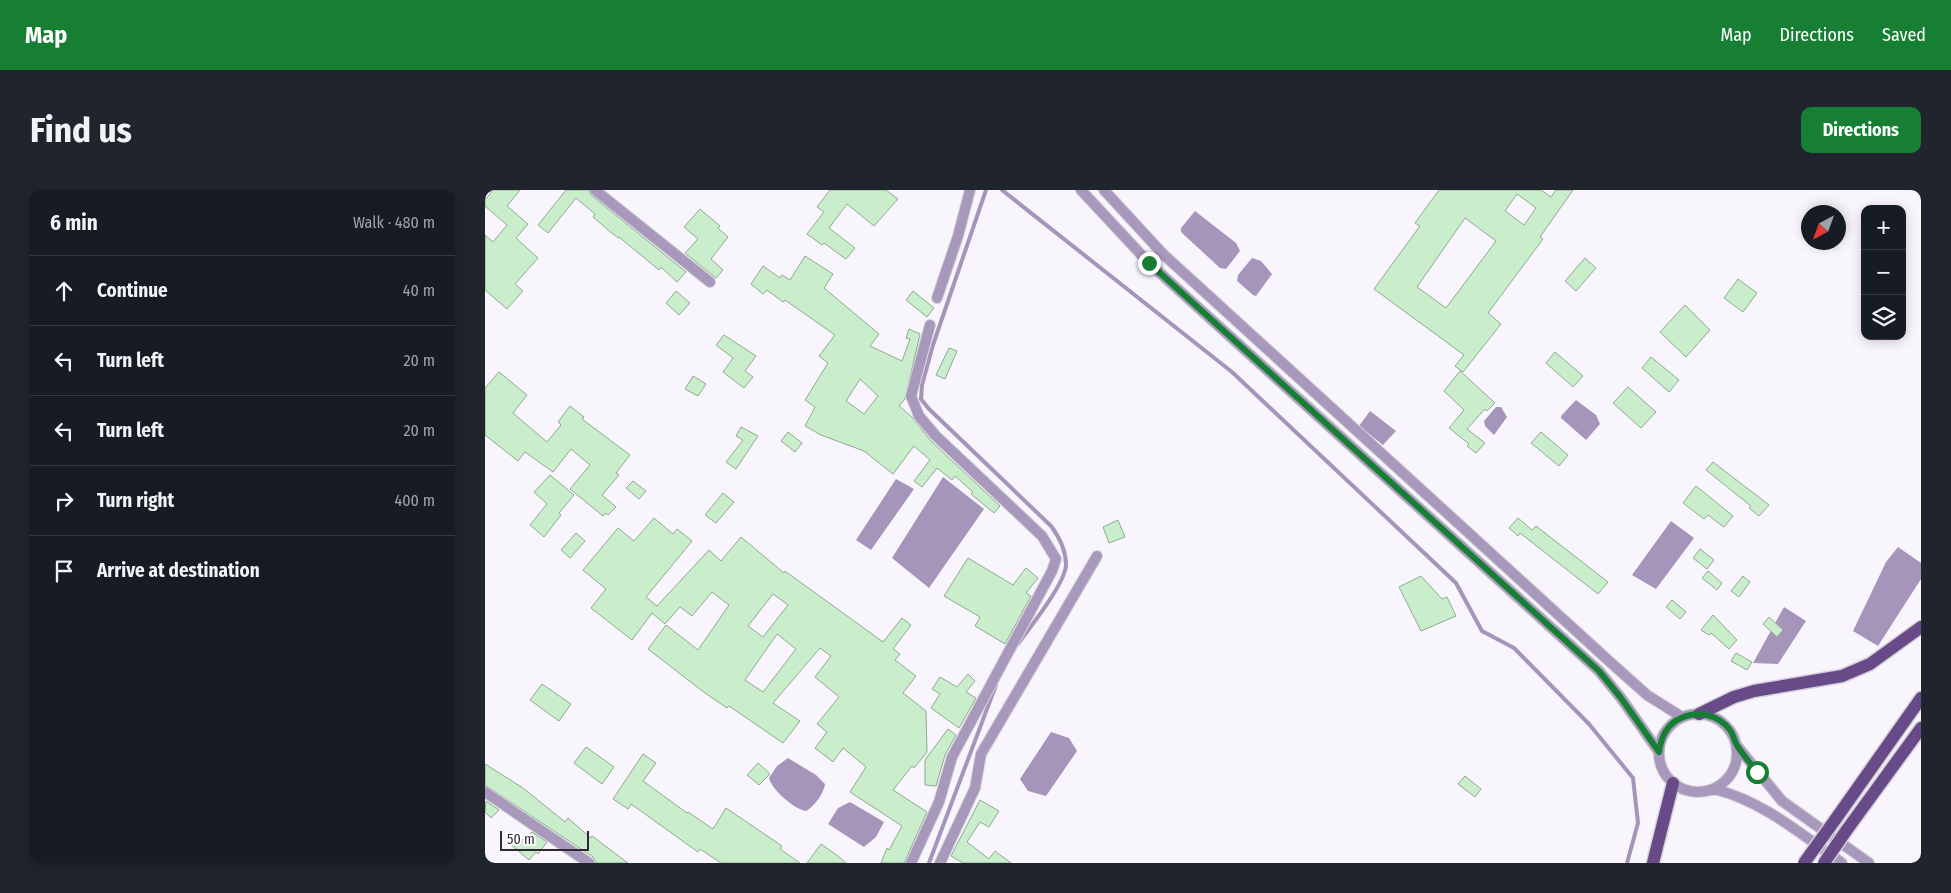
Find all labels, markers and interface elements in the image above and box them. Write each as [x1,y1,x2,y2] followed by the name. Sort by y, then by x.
[25,21,67,49] text: Map
[1720,24,1752,46] text: Map
[1780,24,1854,46] text: Directions
[1882,24,1926,46] text: Saved
[1801,107,1921,153] button: Directions
[30,109,132,151] text: Find us
[1801,205,1846,250] north arrow
[1861,205,1906,340] map controls
[1861,205,1906,250] button: +
[50,210,98,236] text: 6 min
[353,213,435,232] text: Walk · 480 m
[1861,250,1906,295] button: −
[1138,252,1161,275] route end
[50,277,78,305] icon: ahead
[97,279,168,302] text: Continue
[403,281,435,300] text: 40 m
[1861,295,1906,340] button: layers
[50,347,78,375] icon: left
[97,349,164,372] text: Turn left
[404,351,435,370] text: 20 m
[50,417,78,445] icon: left
[97,419,164,442] text: Turn left
[404,421,435,440] text: 20 m
[50,487,78,515] icon: right
[97,489,174,512] text: Turn right
[395,491,435,510] text: 400 m
[50,557,78,585] icon: arrive
[97,559,260,582] text: Arrive at destination
[1746,761,1769,784] route start
[500,828,589,851] scale bar
[507,831,535,848] text: 50 m

